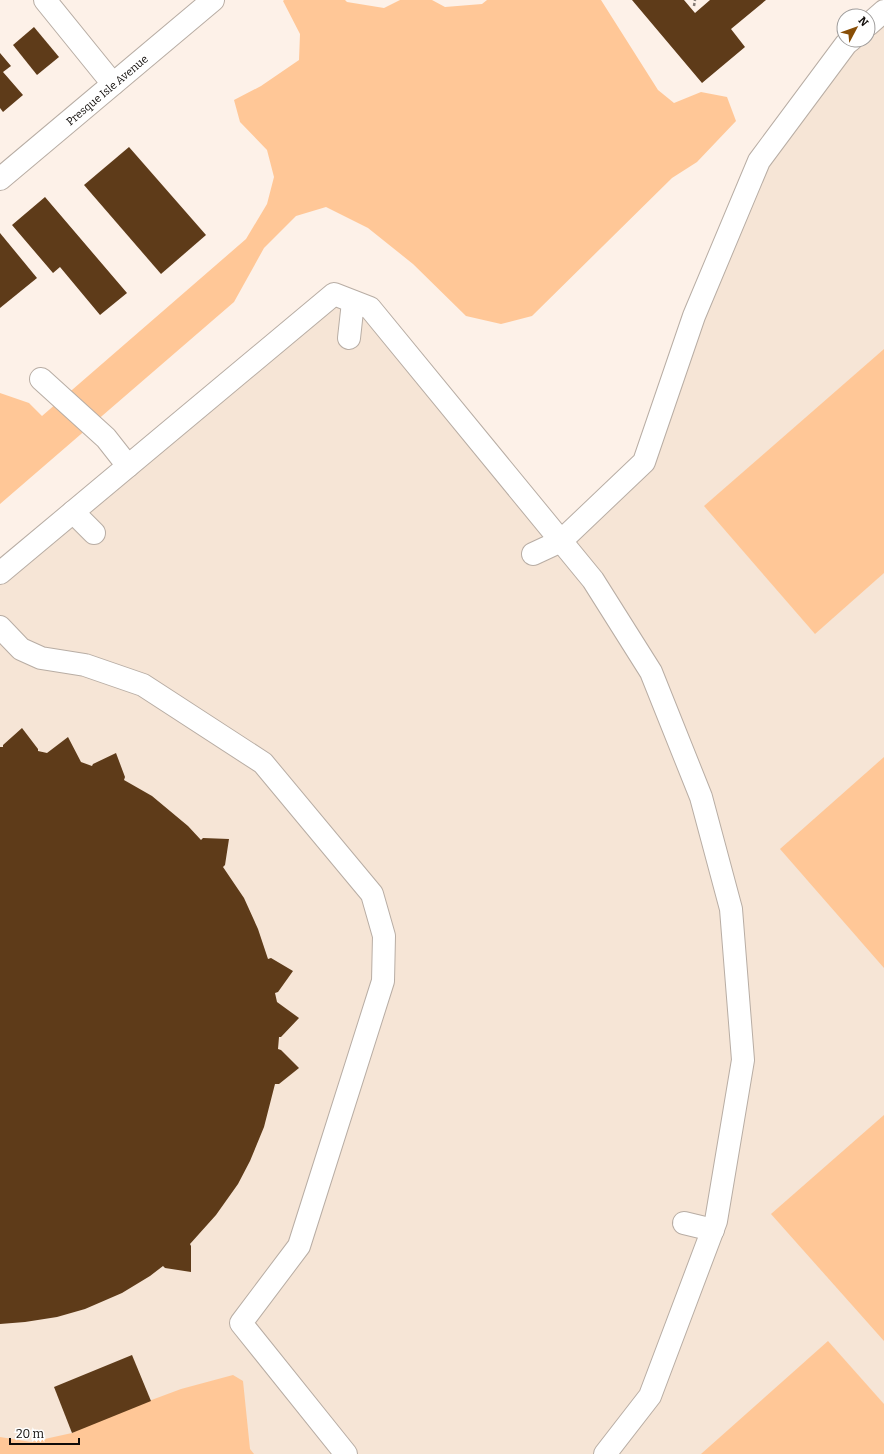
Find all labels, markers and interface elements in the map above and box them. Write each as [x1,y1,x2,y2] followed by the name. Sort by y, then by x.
[836,8,876,48] north arrow
[855,14,871,30] text: N
[64,52,151,128] street label: Presque Isle Avenue
[10,1420,79,1446] scale bar
[16,1427,45,1441] text: 20 m

